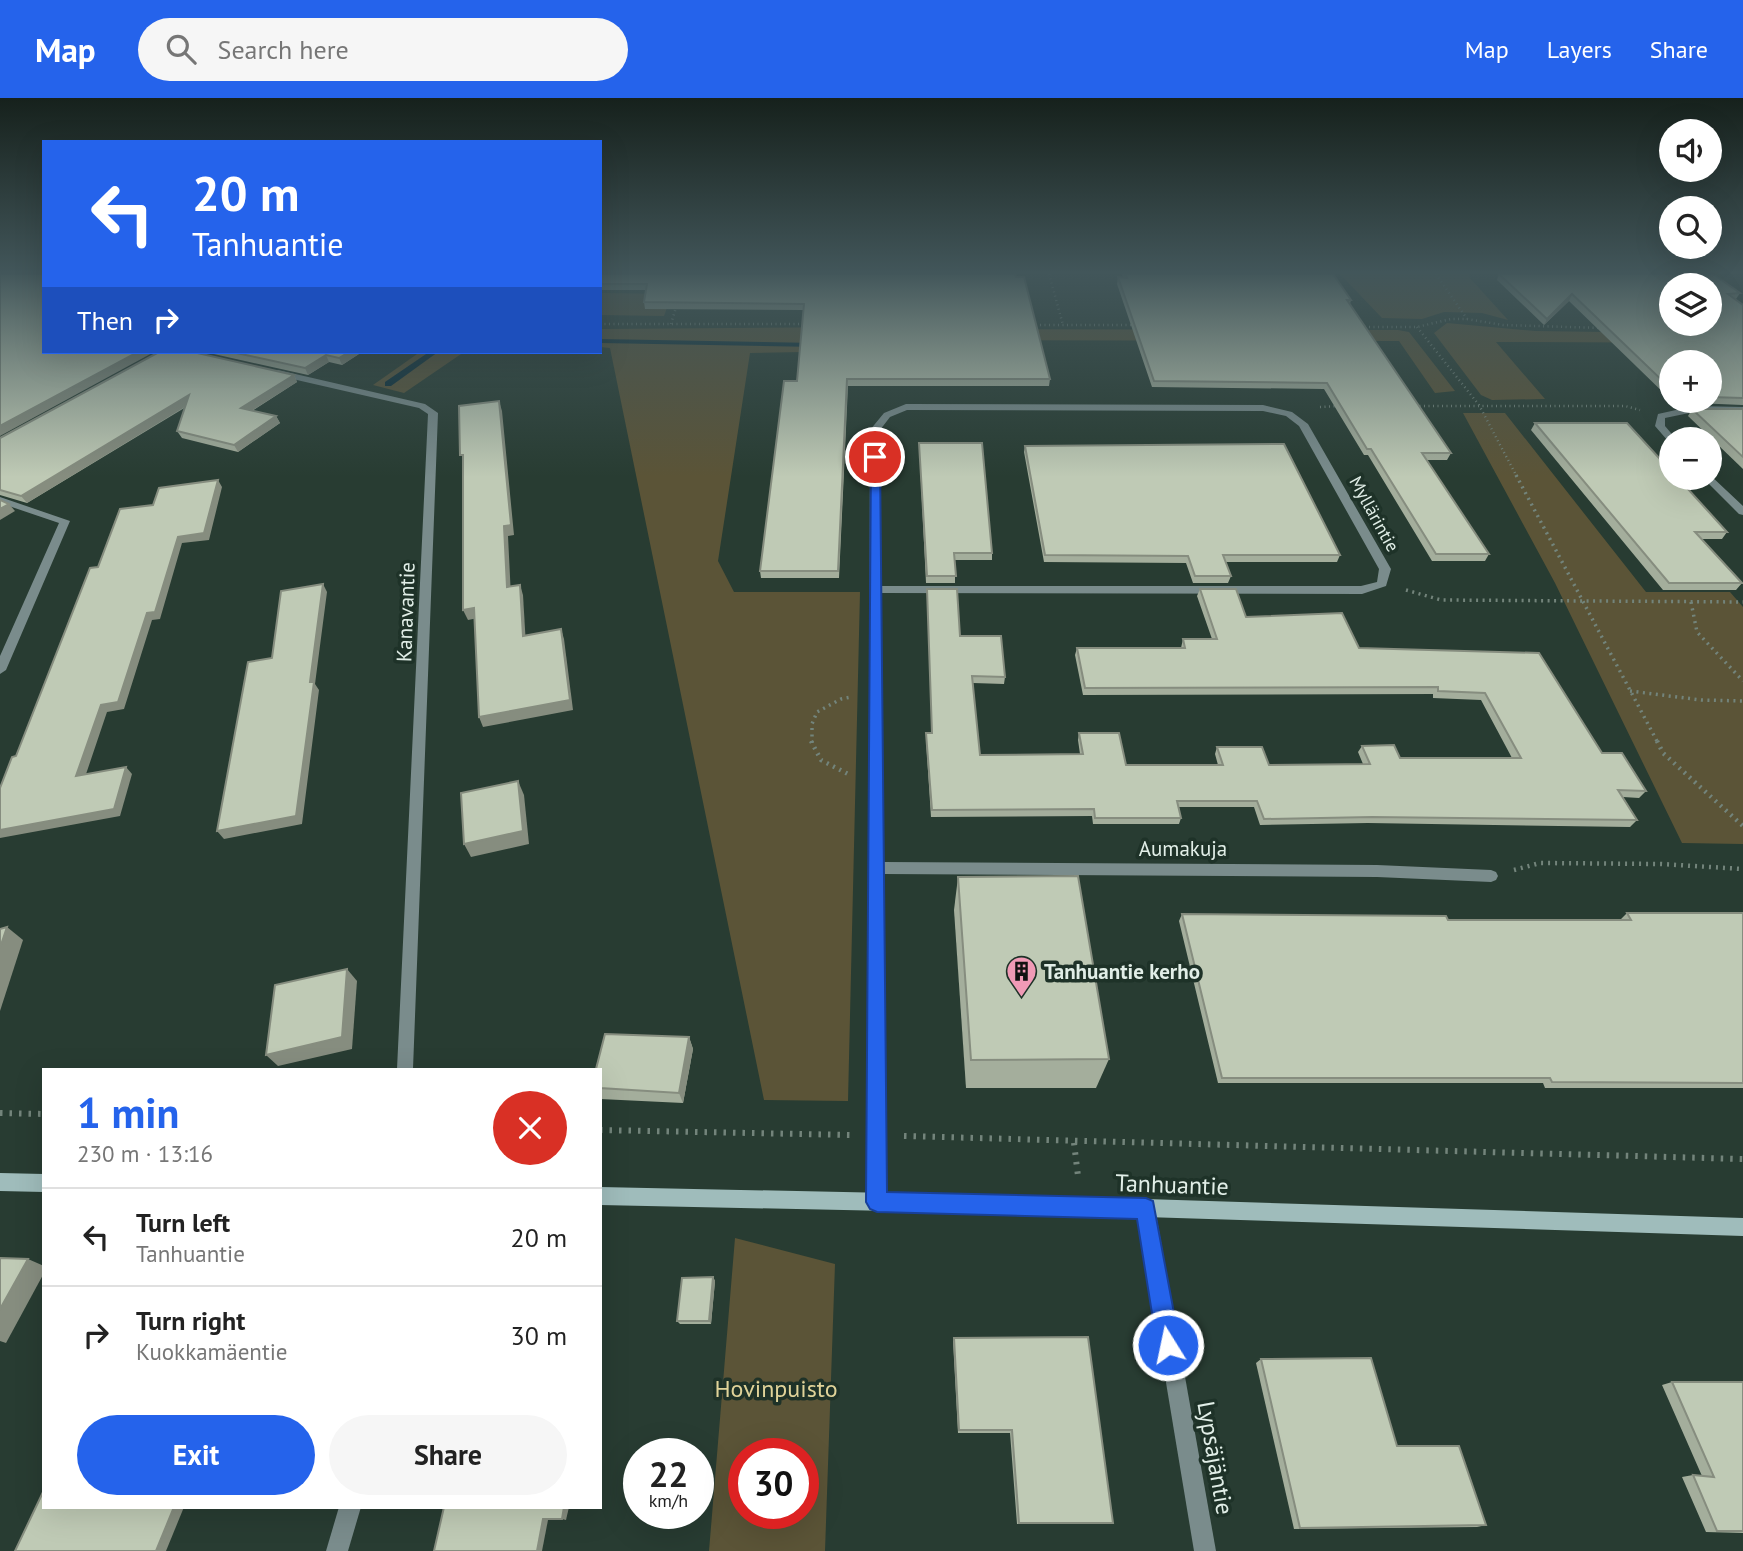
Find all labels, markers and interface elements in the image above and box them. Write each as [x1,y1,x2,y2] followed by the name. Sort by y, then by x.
[138,18,628,81] search box
[35,28,96,71] text: Map
[162,30,200,68] icon: search
[218,33,349,66] text: Search here
[1465,34,1509,65] text: Map
[1547,34,1612,65] text: Layers
[1650,34,1708,65] text: Share
[1659,119,1722,490] map controls
[1659,119,1722,182] button: sound
[192,161,299,225] text: 20 m
[77,168,168,259] icon: left
[1659,196,1722,259] button: search
[192,223,344,265] text: Tanhuantie
[1659,273,1722,336] button: layers
[147,301,185,339] icon: right
[77,304,133,337] text: Then
[1659,350,1722,413] button: +
[845,427,905,487] pin
[1659,427,1722,490] button: −
[856,438,894,476] icon: arrive
[1344,472,1405,556] street label: Myllärintie
[390,562,421,662] street label: Kanavantie
[1139,835,1227,862] street label: Aumakuja
[1004,955,1038,999] building icon: Tanhuantie kerho
[1044,958,1200,985] place label: Tanhuantie kerho
[77,1085,179,1140] text: 1 min
[493,1091,567,1165] button: close
[77,1139,213,1168] text: 230 m · 13:16
[1115,1167,1229,1202] street label: Tanhuantie
[136,1206,230,1239] text: Turn left
[77,1218,115,1256] icon: left
[511,1221,567,1254] text: 20 m
[136,1239,245,1268] text: Tanhuantie
[136,1304,245,1337] text: Turn right
[1131,1308,1205,1382] position arrow
[77,1316,115,1354] icon: right
[511,1319,567,1352] text: 30 m
[136,1337,288,1366] text: Kuokkamäentie
[714,1373,838,1404] park label: Hovinpuisto
[1190,1399,1241,1517] street label: Lypsäjäntie
[77,1415,315,1495] button: Exit
[329,1415,567,1495] button: Share
[728,1438,819,1529] speed limit sign: 30
[649,1451,688,1497] text: 22
[649,1489,688,1512] text: km/h

